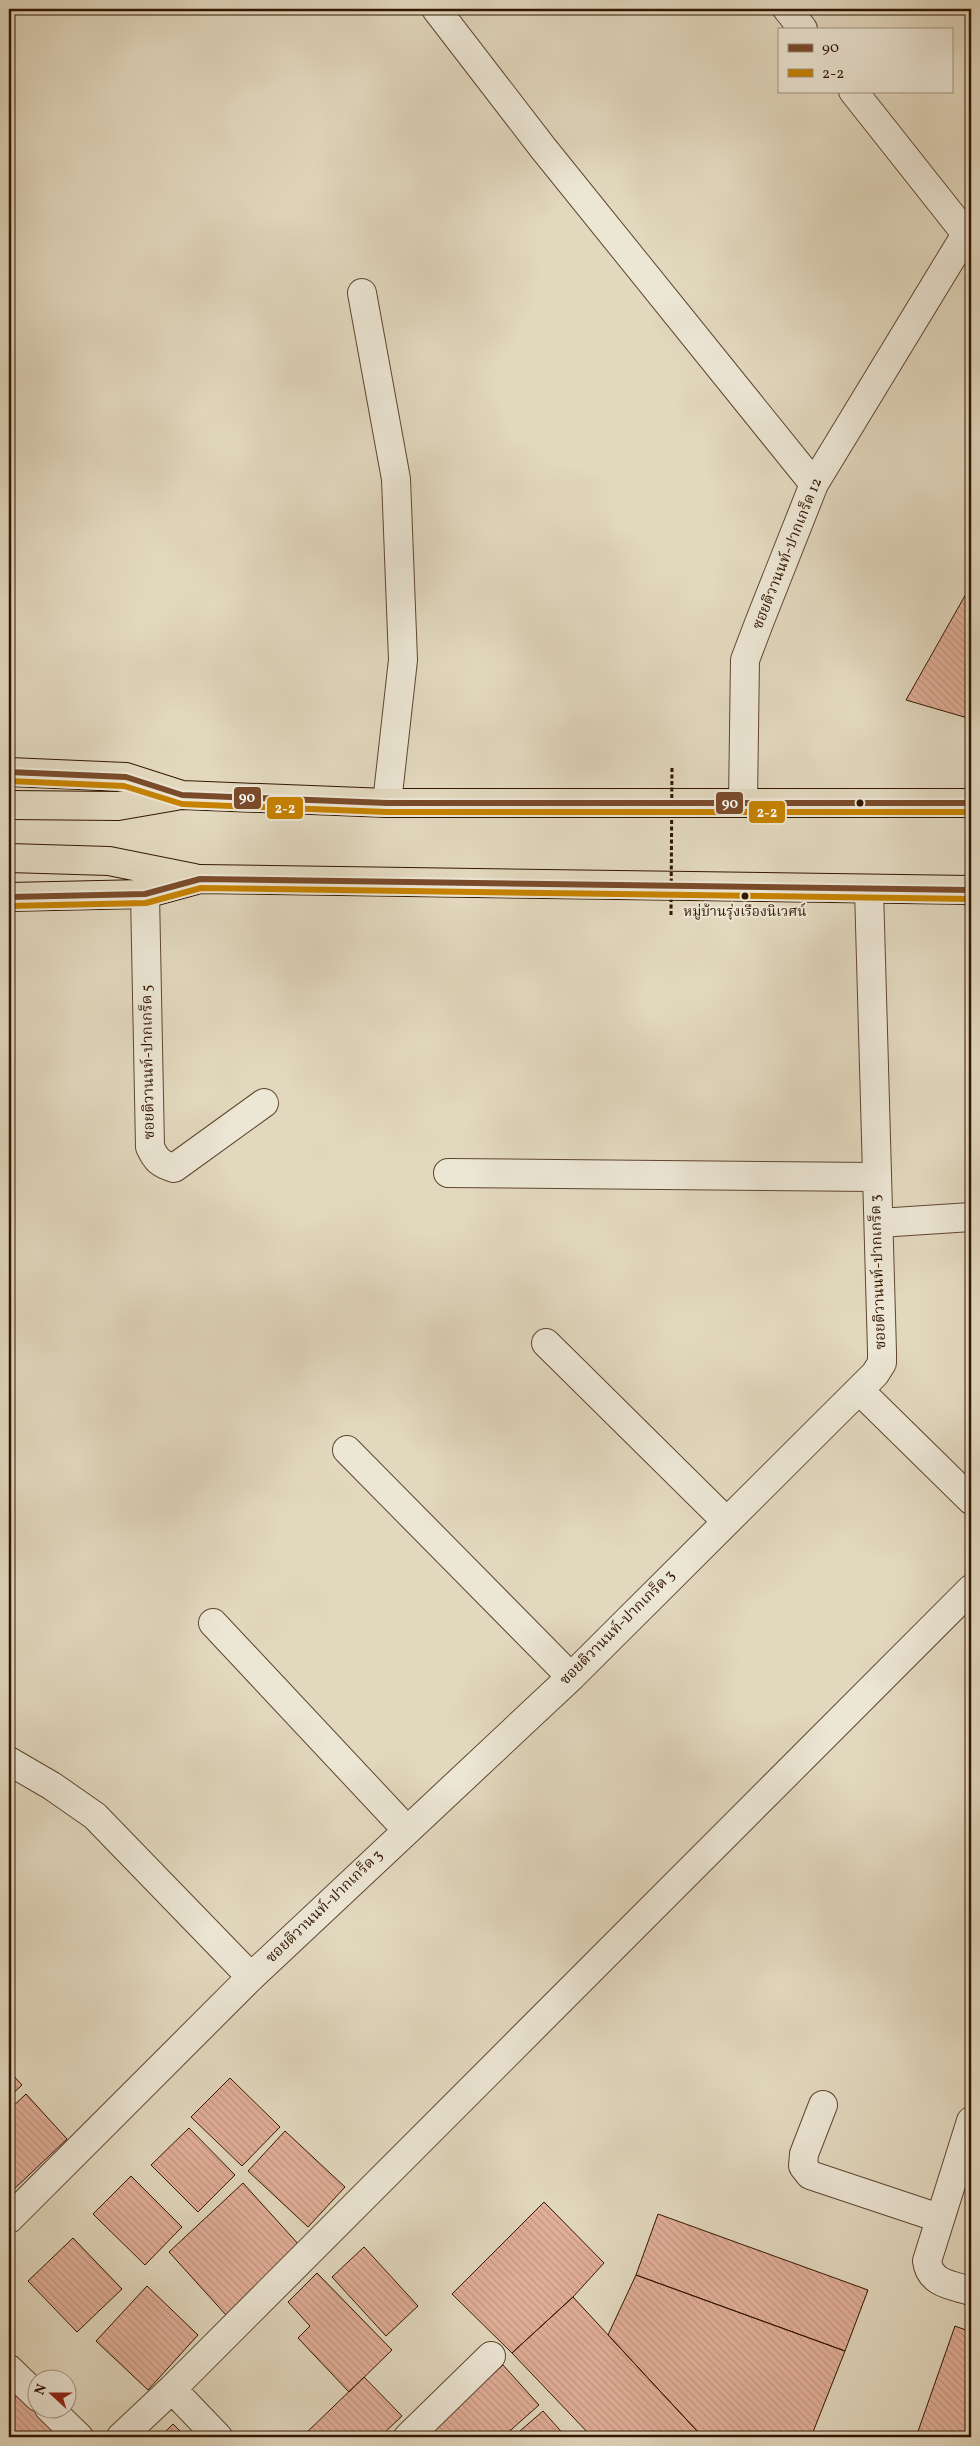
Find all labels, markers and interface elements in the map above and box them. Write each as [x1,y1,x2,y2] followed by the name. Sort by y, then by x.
[778,28,952,92] legend
[822,38,839,59] text: 90
[822,64,844,85] text: 2-2
[747,475,828,633] street label: ซฮยติวานนท์-ปากเกร็ด 12
[233,786,262,810] line badge: 90
[239,789,256,808] text: 90
[715,791,744,815] line badge: 90
[722,795,739,814] text: 90
[266,796,304,820] line badge: 2-2
[855,798,865,808] unlabelled marker
[275,800,295,819] text: 2-2
[748,800,786,824] line badge: 2-2
[757,804,777,823] text: 2-2
[740,891,750,901] marker: หมู่บ้านรุ่งเรืองนิเวศน์
[683,902,807,922] place label: หมู่บ้านรุ่งเรืองนิเวศน์
[136,984,161,1140] street label: ซอยติวานนท์-ปากเกร็ด 5
[865,1194,892,1350] street label: ซอยติวานนท์-ปากเกร็ด 3
[555,1565,680,1690] street label: ซอยติวานนท์-ปากเกร็ด 3
[261,1845,388,1969] street label: ซอยติวานนท์-ปากเกร็ด 3
[28,2368,78,2418] north arrow
[31,2382,52,2398] text: N

